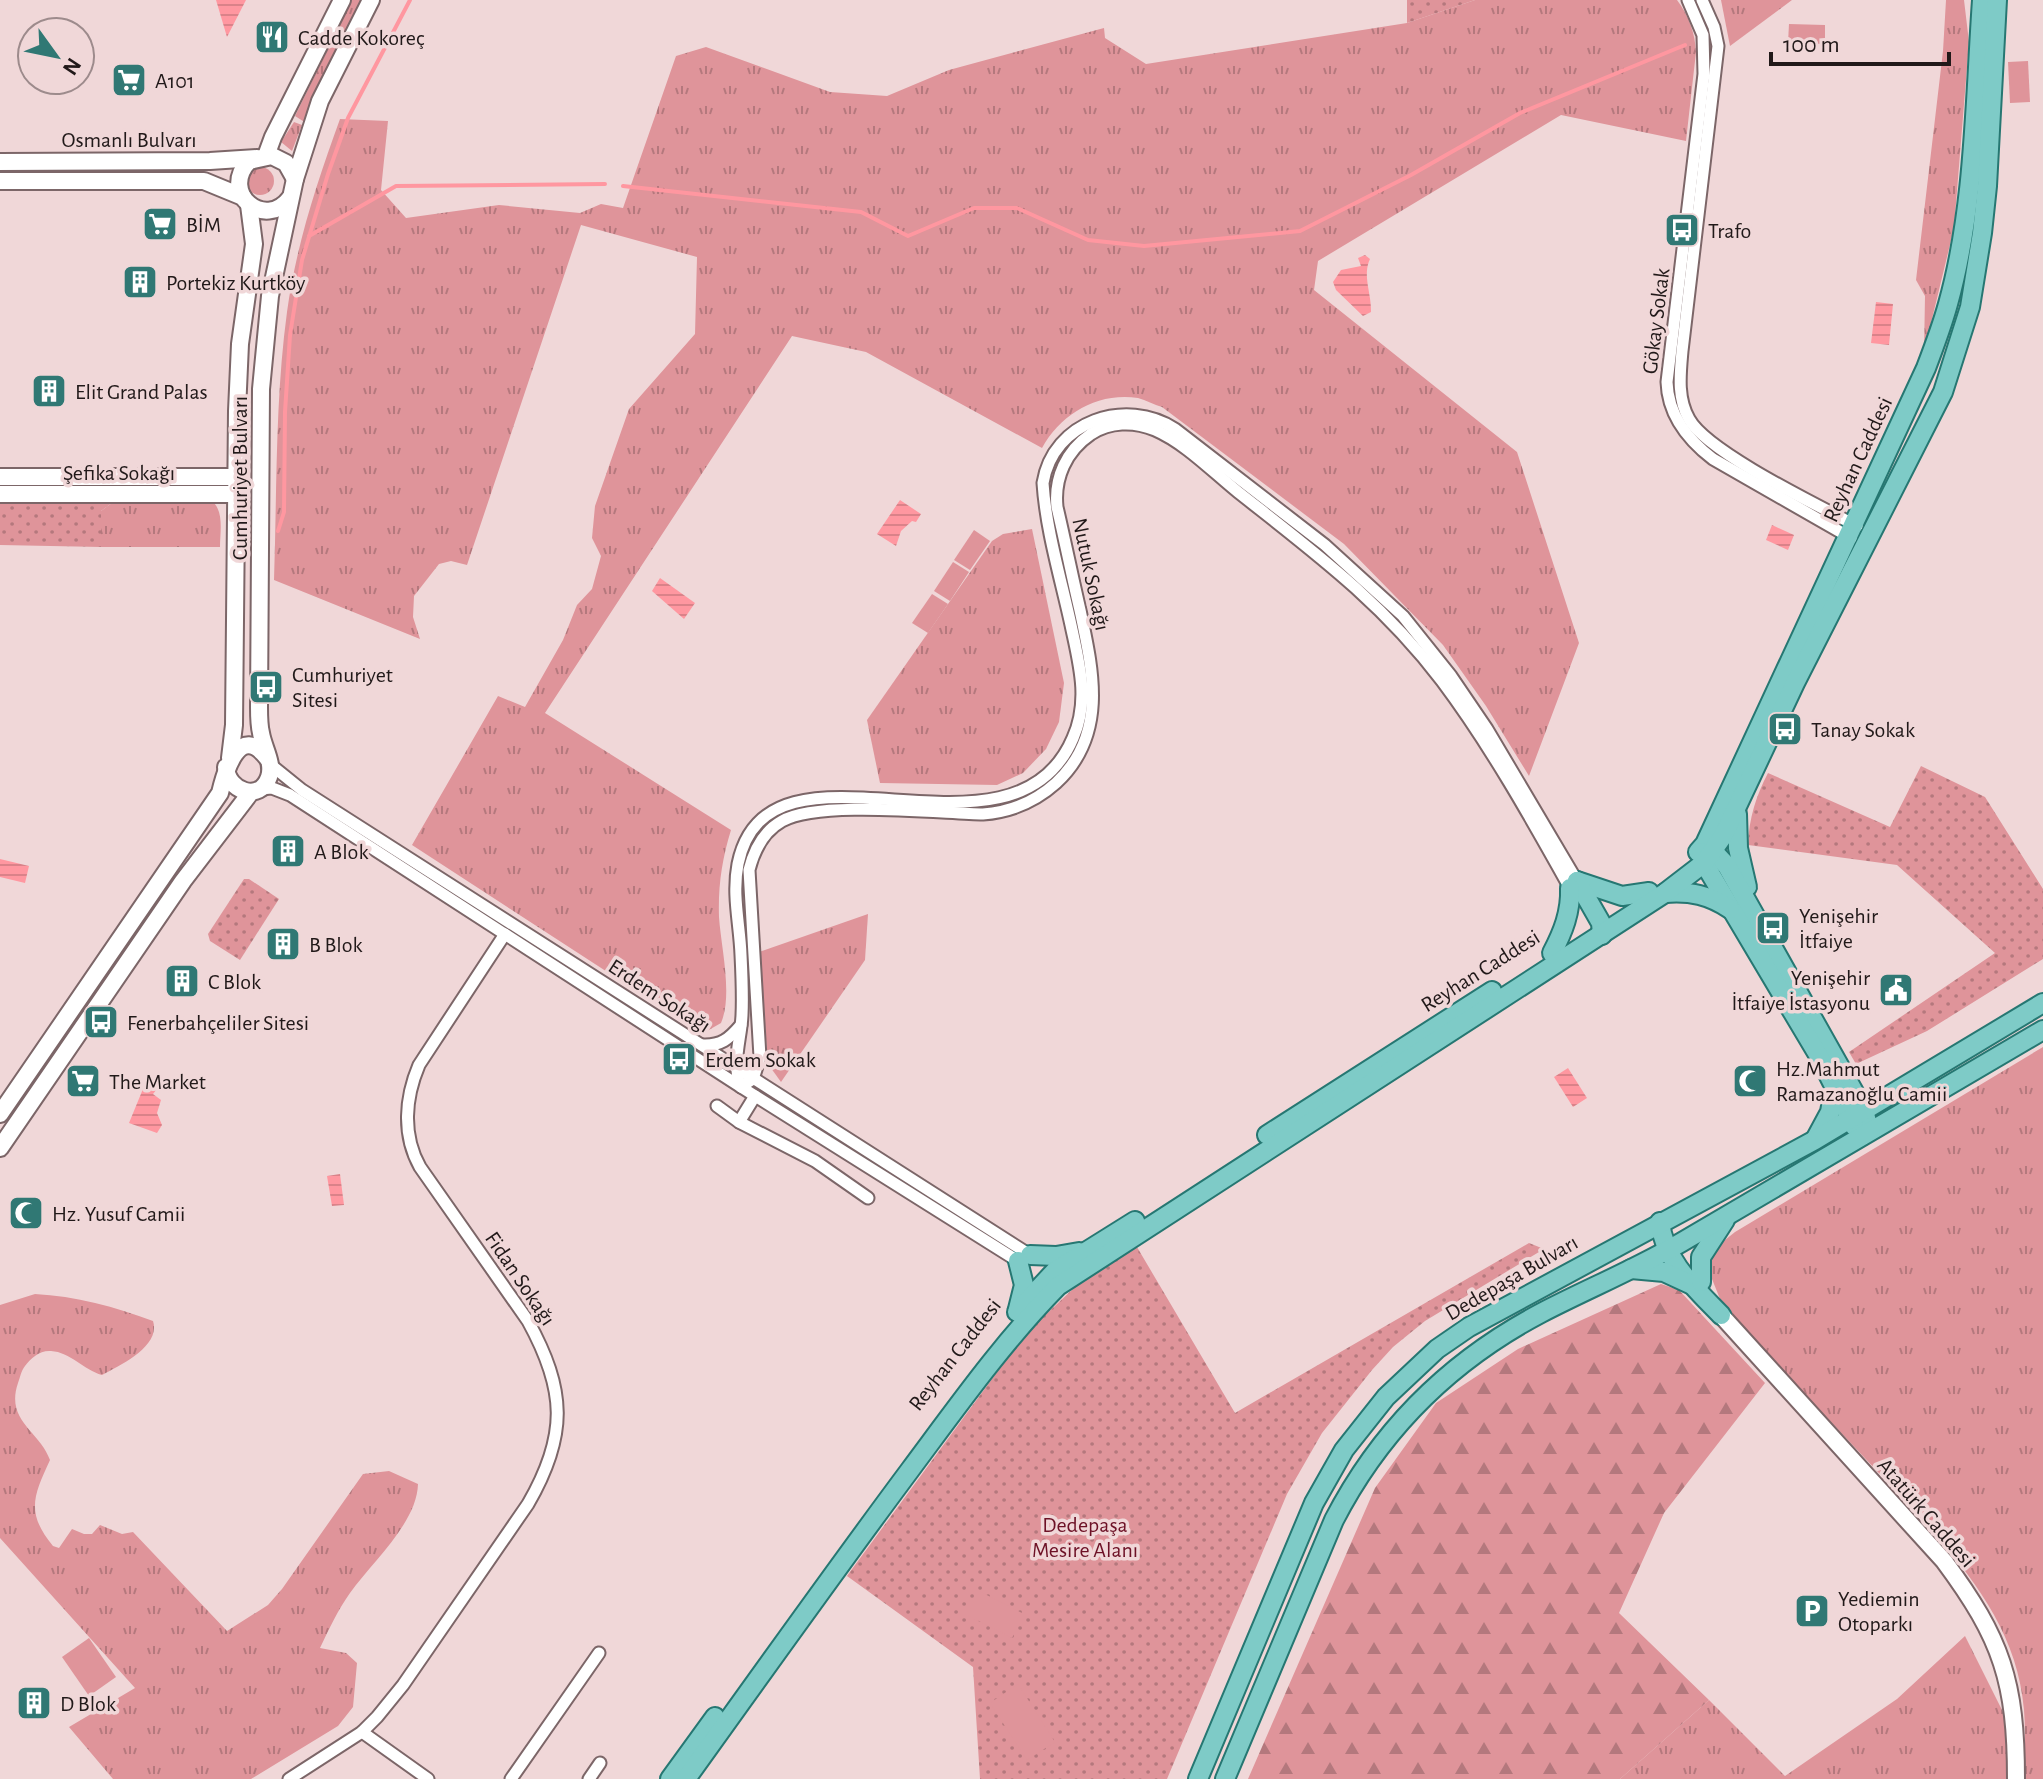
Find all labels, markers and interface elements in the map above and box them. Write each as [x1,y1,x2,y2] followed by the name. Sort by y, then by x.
[16,16,96,96] north arrow
[1771,16,1949,66] scale bar
[253,18,291,56] restaurant icon: Cadde Kokoreç
[298,27,425,49] place label: Cadde Kokoreç
[1783,33,1840,57] text: 100 m
[59,54,85,79] text: N
[110,61,148,99] supermarket icon: A101
[155,70,194,92] place label: A101
[61,129,197,151] street label: Osmanlı Bulvarı
[141,205,179,243] supermarket icon: BİM
[1663,211,1701,249] bus stop icon: Trafo
[186,214,221,236] place label: BİM
[1708,220,1751,242] place label: Trafo
[121,263,159,301] building icon: Portekiz Kurtköy
[1639,267,1673,375] street label: Gökay Sokak
[166,272,306,294] place label: Portekiz Kurtköy
[30,372,68,410] building icon: Elit Grand Palas
[75,381,208,403] place label: Elit Grand Palas
[1819,393,1896,525] street label: Reyhan Caddesi
[229,396,251,560] street label: Cumhuriyet Bulvarı
[63,462,175,484] street label: Şefika Sokağı
[1068,516,1114,632] street label: Nutuk Sokağı
[292,664,393,711] place label: Cumhuriyet Sitesi
[247,668,285,706] bus stop icon: Cumhuriyet Sitesi
[1766,710,1804,748] bus stop icon: Tanay Sokak
[1811,719,1915,741] place label: Tanay Sokak
[269,832,307,870] building icon: A Blok
[314,841,368,863] place label: A Blok
[1799,905,1878,952] place label: Yenişehir İtfaiye
[1754,909,1792,947] bus stop icon: Yenişehir İtfaiye
[264,925,302,963] building icon: B Blok
[1417,926,1544,1016] street label: Reyhan Caddesi
[309,934,363,956] place label: B Blok
[604,955,714,1037] street label: Erdem Sokağı
[163,962,201,1000] building icon: C Blok
[1731,967,1870,1014] place label: Yenişehir İtfaiye İstasyonu
[208,971,261,993] place label: C Blok
[1877,971,1915,1009] public building icon: Yenişehir İtfaiye İstasyonu
[82,1003,120,1041] bus stop icon: Fenerbahçeliler Sitesi
[127,1012,309,1034] place label: Fenerbahçeliler Sitesi
[660,1040,698,1078] bus stop icon: Erdem Sokak
[705,1049,816,1071] place label: Erdem Sokak
[1776,1058,1947,1105] place label: Hz.Mahmut Ramazanoğlu Camii
[64,1062,102,1100] supermarket icon: The Market
[1731,1062,1769,1100] mosque icon: Hz.Mahmut Ramazanoğlu Camii
[109,1071,206,1093] place label: The Market
[7,1194,45,1232] mosque icon: Hz. Yusuf Camii
[52,1203,185,1225] place label: Hz. Yusuf Camii
[481,1228,559,1329] street label: Fidan Sokağı
[1441,1231,1582,1325] street label: Dedepaşa Bulvarı
[904,1295,1005,1415] street label: Reyhan Caddesi
[1873,1454,1979,1571] street label: Atatürk Caddesi
[1032,1514,1138,1561] park label: Dedepaşa Mesire Alanı
[1838,1588,1920,1635] place label: Yediemin Otoparkı
[1793,1592,1831,1630] parking icon: Yediemin Otoparkı
[15,1684,53,1722] building icon: D Blok
[60,1693,116,1715] place label: D Blok

